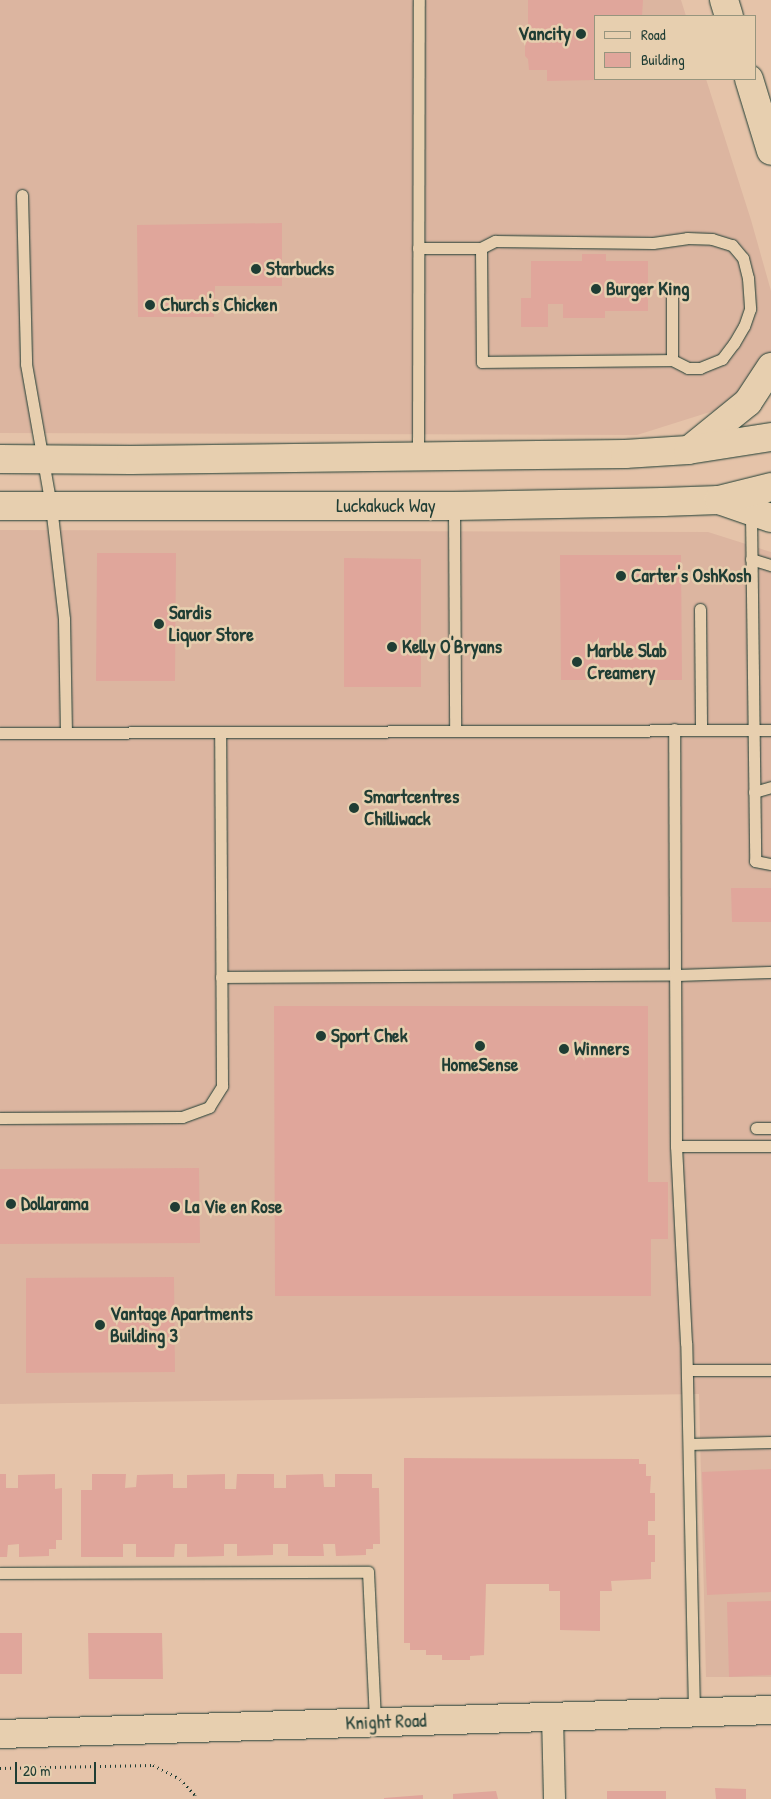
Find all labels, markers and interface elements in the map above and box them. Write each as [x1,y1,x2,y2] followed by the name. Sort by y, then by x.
[594,15,756,80] legend
[518,23,571,45] place label: Vancity
[641,24,666,45] text: Road
[575,28,587,40] marker: Vancity
[641,49,685,70] text: Building
[266,258,334,280] place label: Starbucks
[250,263,262,275] marker: Starbucks
[606,278,689,300] place label: Burger King
[590,283,602,295] marker: Burger King
[160,294,278,316] place label: Church's Chicken
[144,299,156,311] marker: Church's Chicken
[336,495,436,517] street label: Luckakuck Way
[631,565,751,587] place label: Carter's OshKosh
[615,570,627,582] marker: Carter's OshKosh
[169,602,254,646] place label: Sardis Liquor Store
[153,618,165,630] marker: Sardis Liquor Store
[402,636,502,658] place label: Kelly O'Bryans
[587,640,667,684] place label: Marble Slab Creamery
[386,641,398,653] marker: Kelly O'Bryans
[571,656,583,668] marker: Marble Slab Creamery
[364,786,459,830] place label: Smartcentres Chilliwack
[348,802,360,814] marker: Smartcentres Chilliwack
[331,1025,408,1047] place label: Sport Chek
[315,1030,327,1042] marker: Sport Chek
[574,1038,629,1060] place label: Winners
[474,1040,486,1052] marker: HomeSense
[558,1043,570,1055] marker: Winners
[442,1054,518,1076] place label: HomeSense
[21,1193,88,1215] place label: Dollarama
[185,1196,282,1218] place label: La Vie en Rose
[5,1198,17,1210] marker: Dollarama
[169,1201,181,1213] marker: La Vie en Rose
[110,1303,253,1347] place label: Vantage Apartments Building 3
[94,1319,106,1331] marker: Vantage Apartments Building 3
[345,1709,427,1735] street label: Knight Road
[18,1752,99,1784] scale bar
[23,1760,50,1781] text: 20 m

